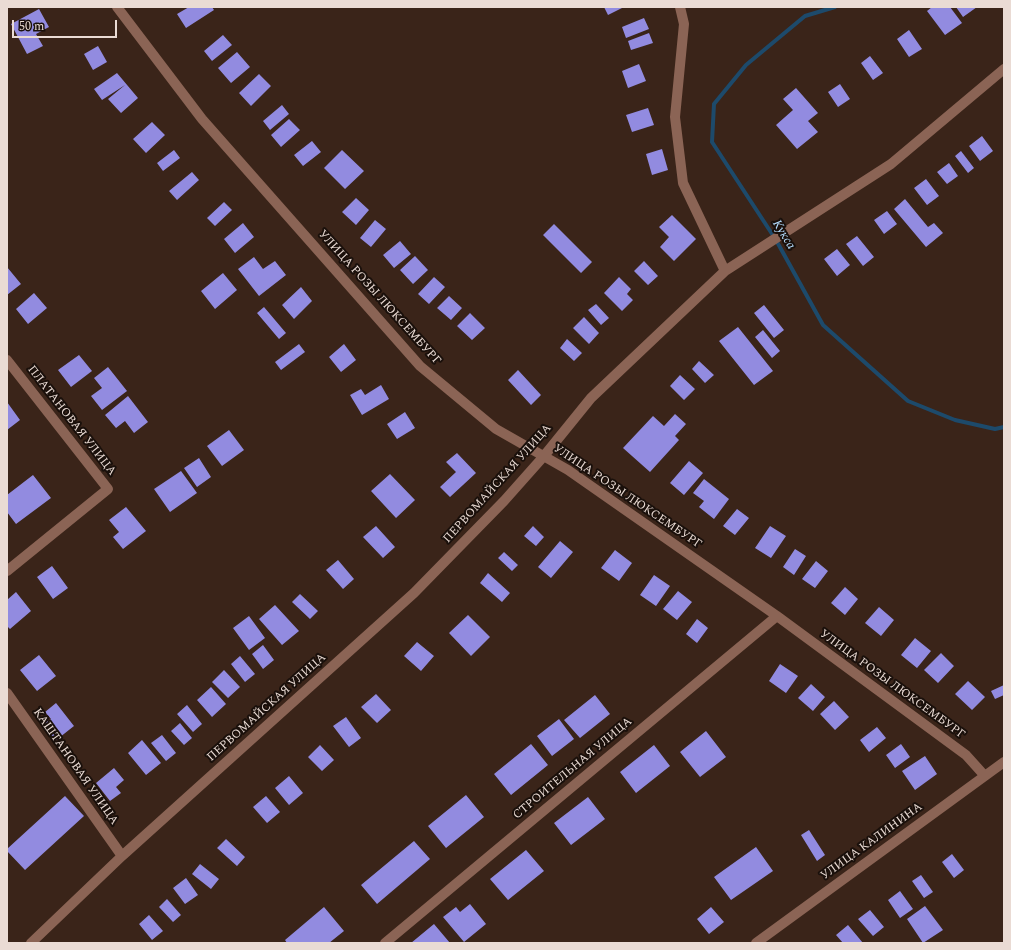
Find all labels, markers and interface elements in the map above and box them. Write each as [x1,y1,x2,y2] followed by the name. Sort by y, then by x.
[14,12,119,38] scale bar
[19,17,44,36] text: 50 m
[768,217,798,253] water label: Кукса
[315,228,443,368] street label: УЛИЦА РОЗЫ ЛЮКСЕМБУРГ
[24,363,118,479] street label: ПЛАТАНОВАЯ УЛИЦА
[441,422,555,546] street label: ПЕРВОМАЙСКАЯ УЛИЦА
[550,442,704,552] street label: УЛИЦА РОЗЫ ЛЮКСЕМБУРГ
[817,627,967,743] street label: УЛИЦА РОЗЫ ЛЮКСЕМБУРГ
[205,651,329,765] street label: ПЕРВОМАЙСКАЯ УЛИЦА
[29,706,121,828] street label: КАШТАНОВАЯ УЛИЦА
[511,715,635,823] street label: СТРОИТЕЛЬНАЯ УЛИЦА
[818,800,926,884] street label: УЛИЦА КАЛИНИНА

